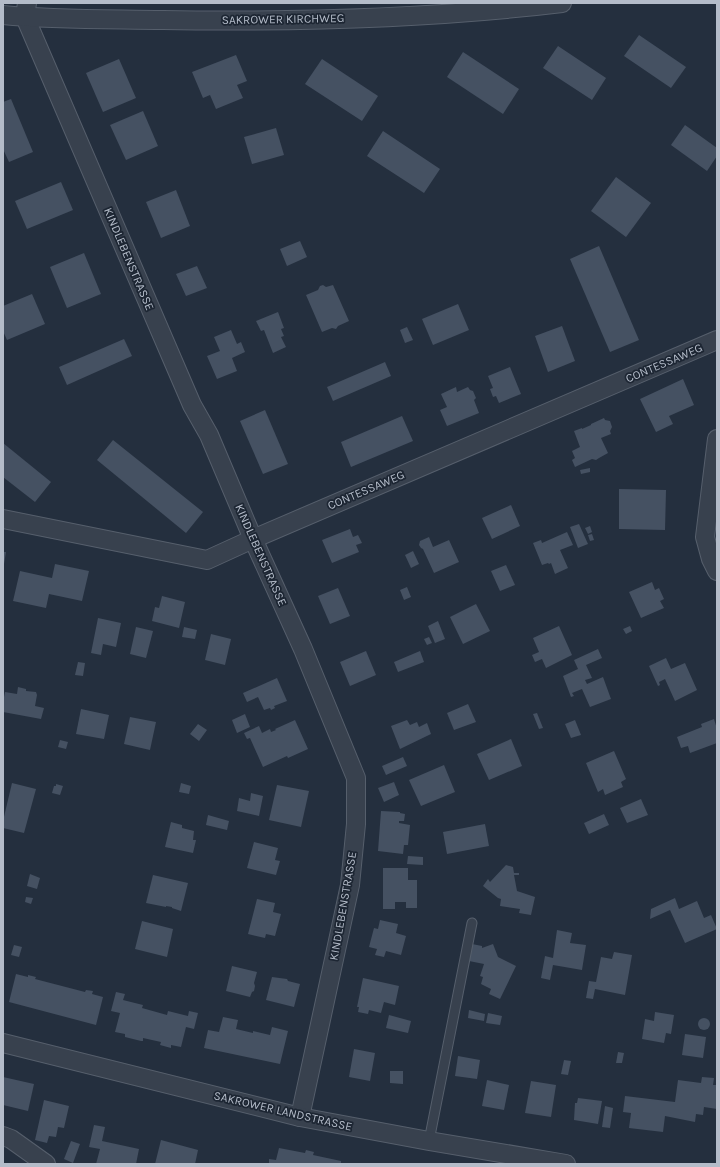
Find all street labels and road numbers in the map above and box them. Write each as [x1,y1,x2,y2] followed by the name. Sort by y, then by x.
[221,11,345,27] street label: SAKROWER KIRCHWEG
[101,205,157,313] street label: KINDLEBENSTRASSE
[623,340,705,386] street label: CONTESSAWEG
[325,467,407,513] street label: CONTESSAWEG
[232,502,290,608] street label: KINDLEBENSTRASSE
[327,850,359,962] street label: KINDLEBENSTRASSE
[212,1088,354,1134] street label: SAKROWER LANDSTRASSE

